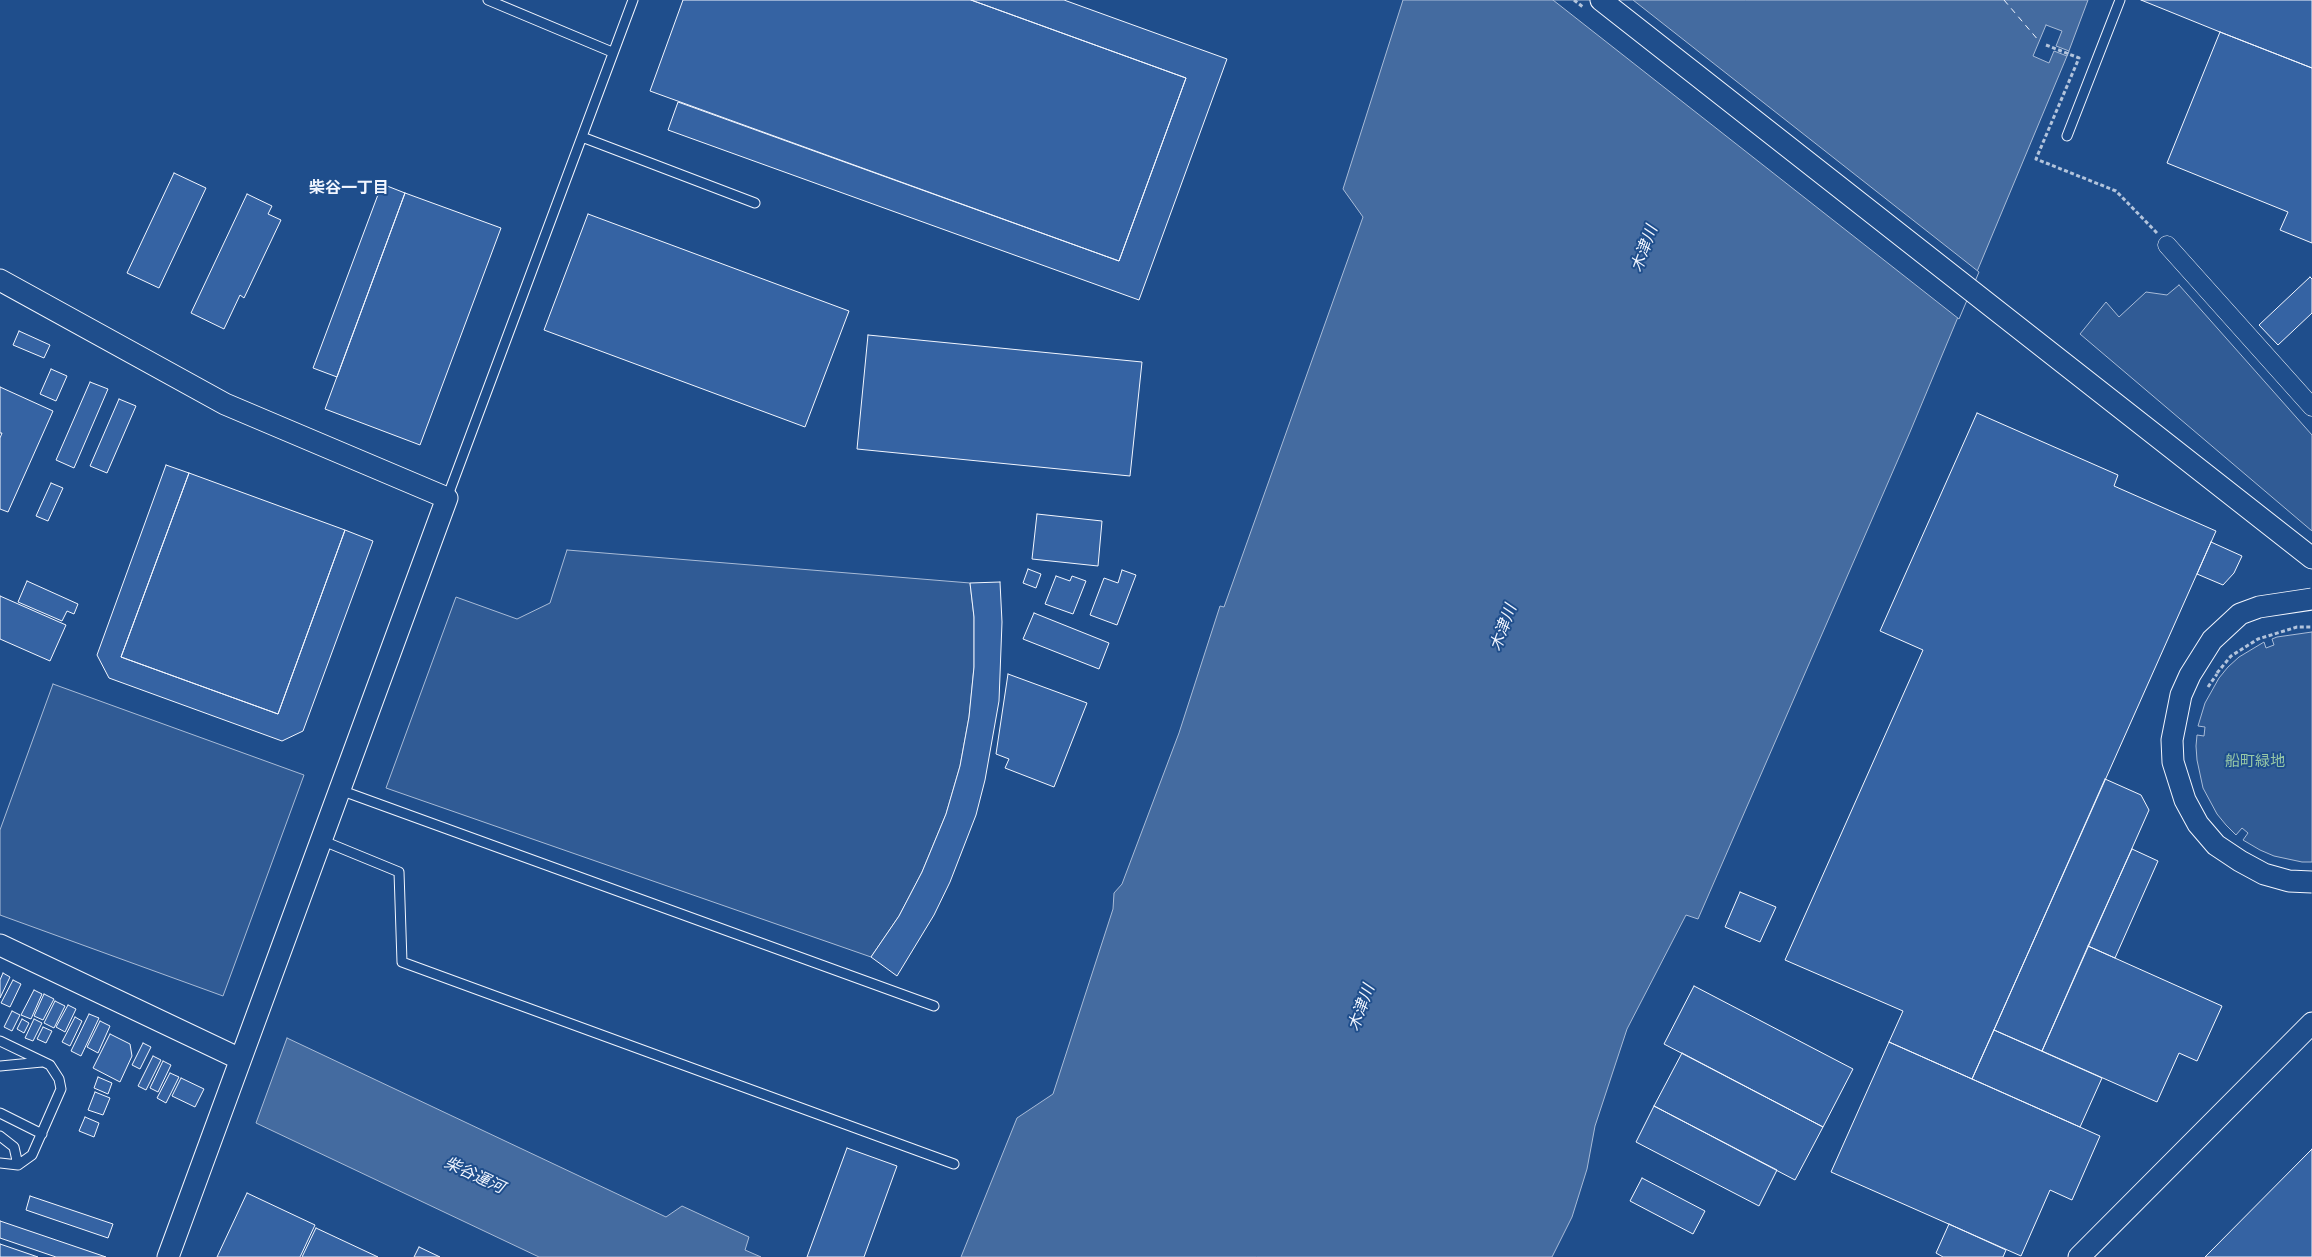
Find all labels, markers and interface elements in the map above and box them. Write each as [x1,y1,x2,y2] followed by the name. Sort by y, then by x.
[309,179,389,199] district label: 柴谷一丁目
[1628,223,1662,275] water label: 木津川
[1487,602,1521,654] water label: 木津川
[2225,753,2285,771] park label: 船町緑地
[1345,982,1379,1034] water label: 木津川
[441,1154,507,1198] water label: 柴谷運河

